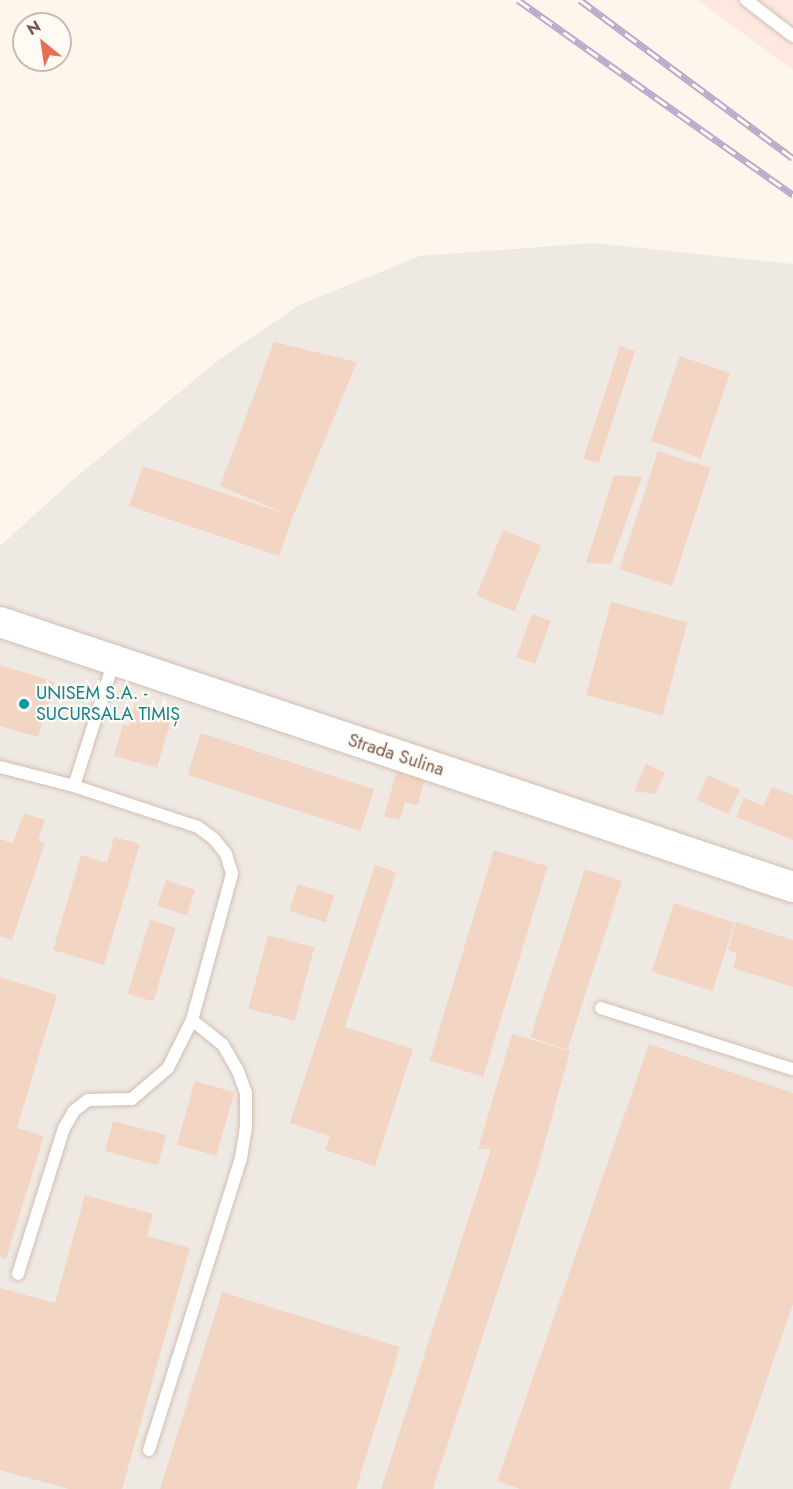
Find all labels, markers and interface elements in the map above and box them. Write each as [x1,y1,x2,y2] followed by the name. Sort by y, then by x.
[12,12,72,72] north arrow
[22,15,45,41] text: N
[36,683,180,726] place label: UNISEM S.A. - SUCURSALA TIMIȘ
[17,697,31,711] marker: UNISEM S.A. - SUCURSALA TIMIȘ
[345,729,447,781] street label: Strada Sulina

